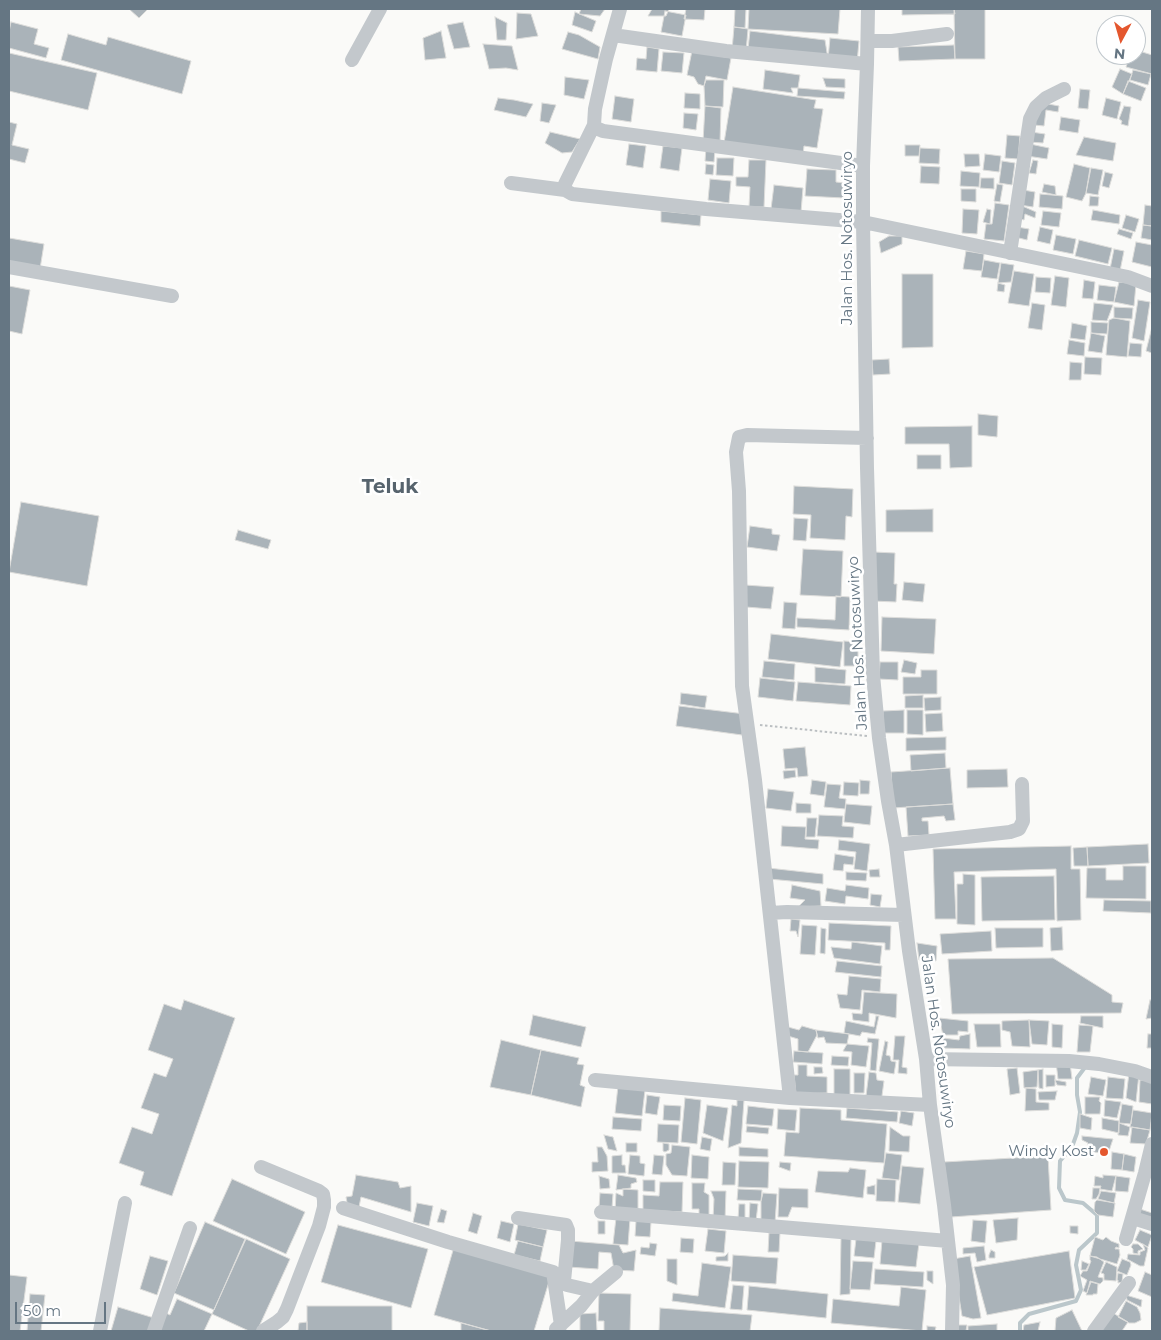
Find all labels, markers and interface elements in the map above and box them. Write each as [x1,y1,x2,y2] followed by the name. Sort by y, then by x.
[1096,15,1146,65] north arrow
[1113,44,1126,63] text: N
[839,151,857,325] street label: Jalan Hos. Notosuwiryo
[362,475,418,499] district label: Teluk
[844,556,872,730] street label: Jalan Hos. Notosuwiryo
[917,955,959,1129] street label: Jalan Hos. Notosuwiryo
[1008,1143,1094,1161] place label: Windy Kost
[1098,1146,1110,1158] marker: Windy Kost
[18,1292,109,1324] scale bar
[23,1301,61,1320] text: 50 m

